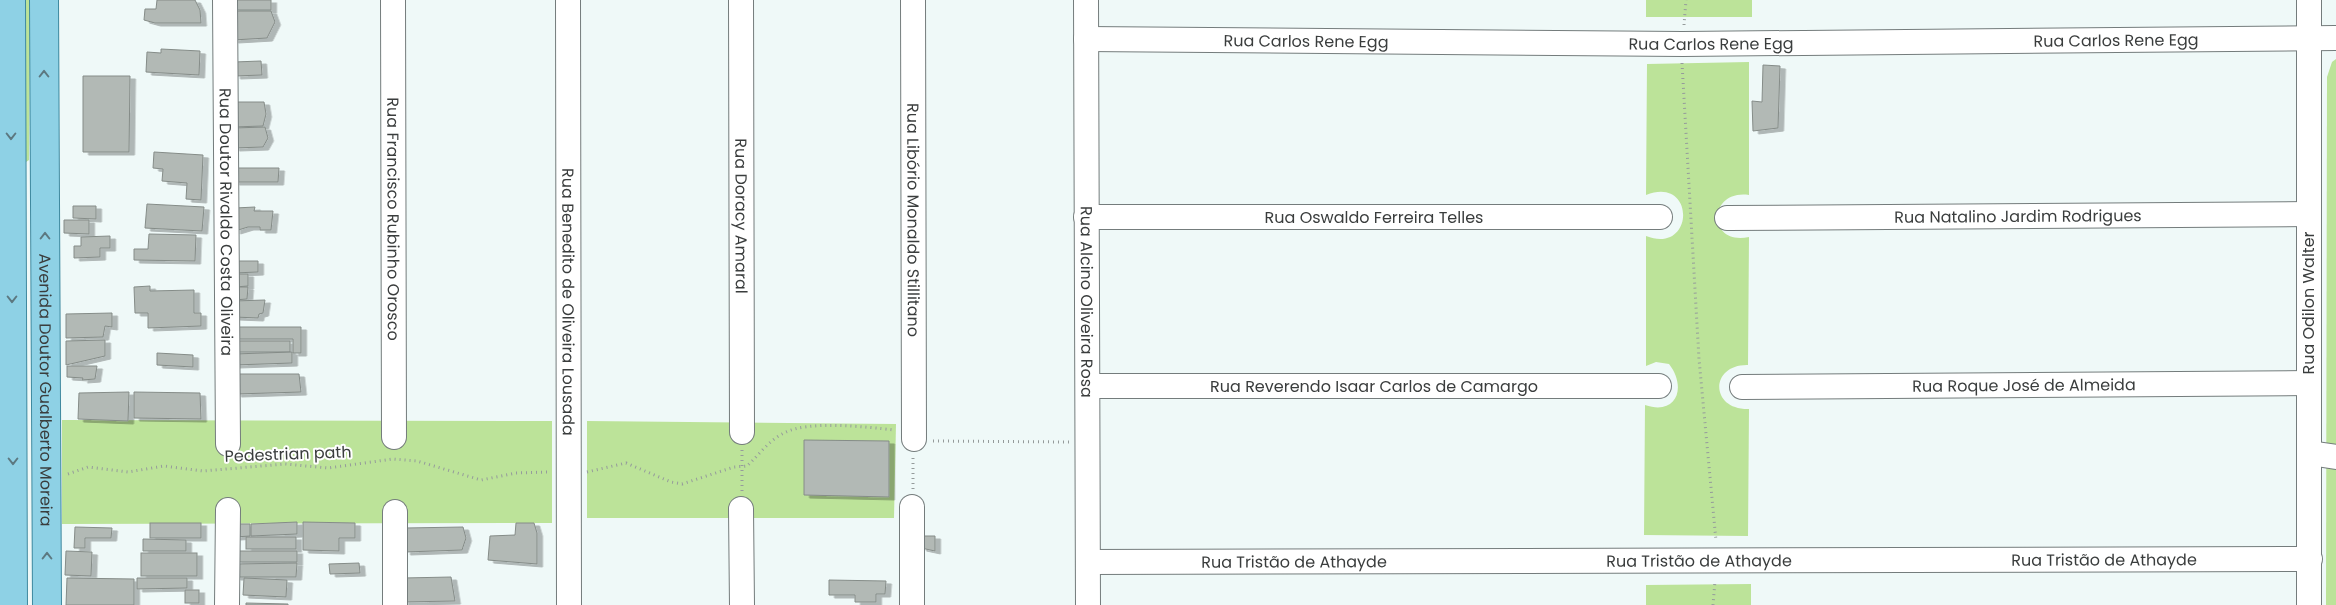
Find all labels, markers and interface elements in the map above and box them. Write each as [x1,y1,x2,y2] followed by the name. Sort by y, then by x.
[2033,28,2199,52] street label: Rua Carlos Rene Egg
[1223,29,1389,53] street label: Rua Carlos Rene Egg
[1628,31,1794,56] street label: Rua Carlos Rene Egg
[39,70,49,78] one-way arrow
[214,88,239,356] street label: Rua Doutor Rivaldo Costa Oliveira
[382,97,405,341] street label: Rua Francisco Rubinho Orosco
[902,103,925,337] street label: Rua Libório Monaldo Stillitano
[6,132,16,140] one-way arrow
[730,138,753,294] street label: Rua Doracy Amaral
[557,168,580,436] street label: Rua Benedito de Oliveira Lousada
[1894,204,2142,228] street label: Rua Natalino Jardim Rodrigues
[1075,206,1099,398] street label: Rua Alcino Oliveira Rosa
[1265,206,1483,229] street label: Rua Oswaldo Ferreira Telles
[2297,231,2320,375] street label: Rua Odilon Walter
[40,232,51,240] one-way arrow
[34,253,58,527] street label: Avenida Doutor Gualberto Moreira
[7,295,17,303] one-way arrow
[1912,373,2136,397] street label: Rua Roque José de Almeida
[1210,375,1538,398] street label: Rua Reverendo Isaar Carlos de Camargo
[224,440,352,468] street label: Pedestrian path
[8,457,19,465] one-way arrow
[2011,548,2197,571] street label: Rua Tristão de Athayde
[1606,549,1792,572] street label: Rua Tristão de Athayde
[1201,550,1387,573] street label: Rua Tristão de Athayde
[42,552,52,560] one-way arrow

